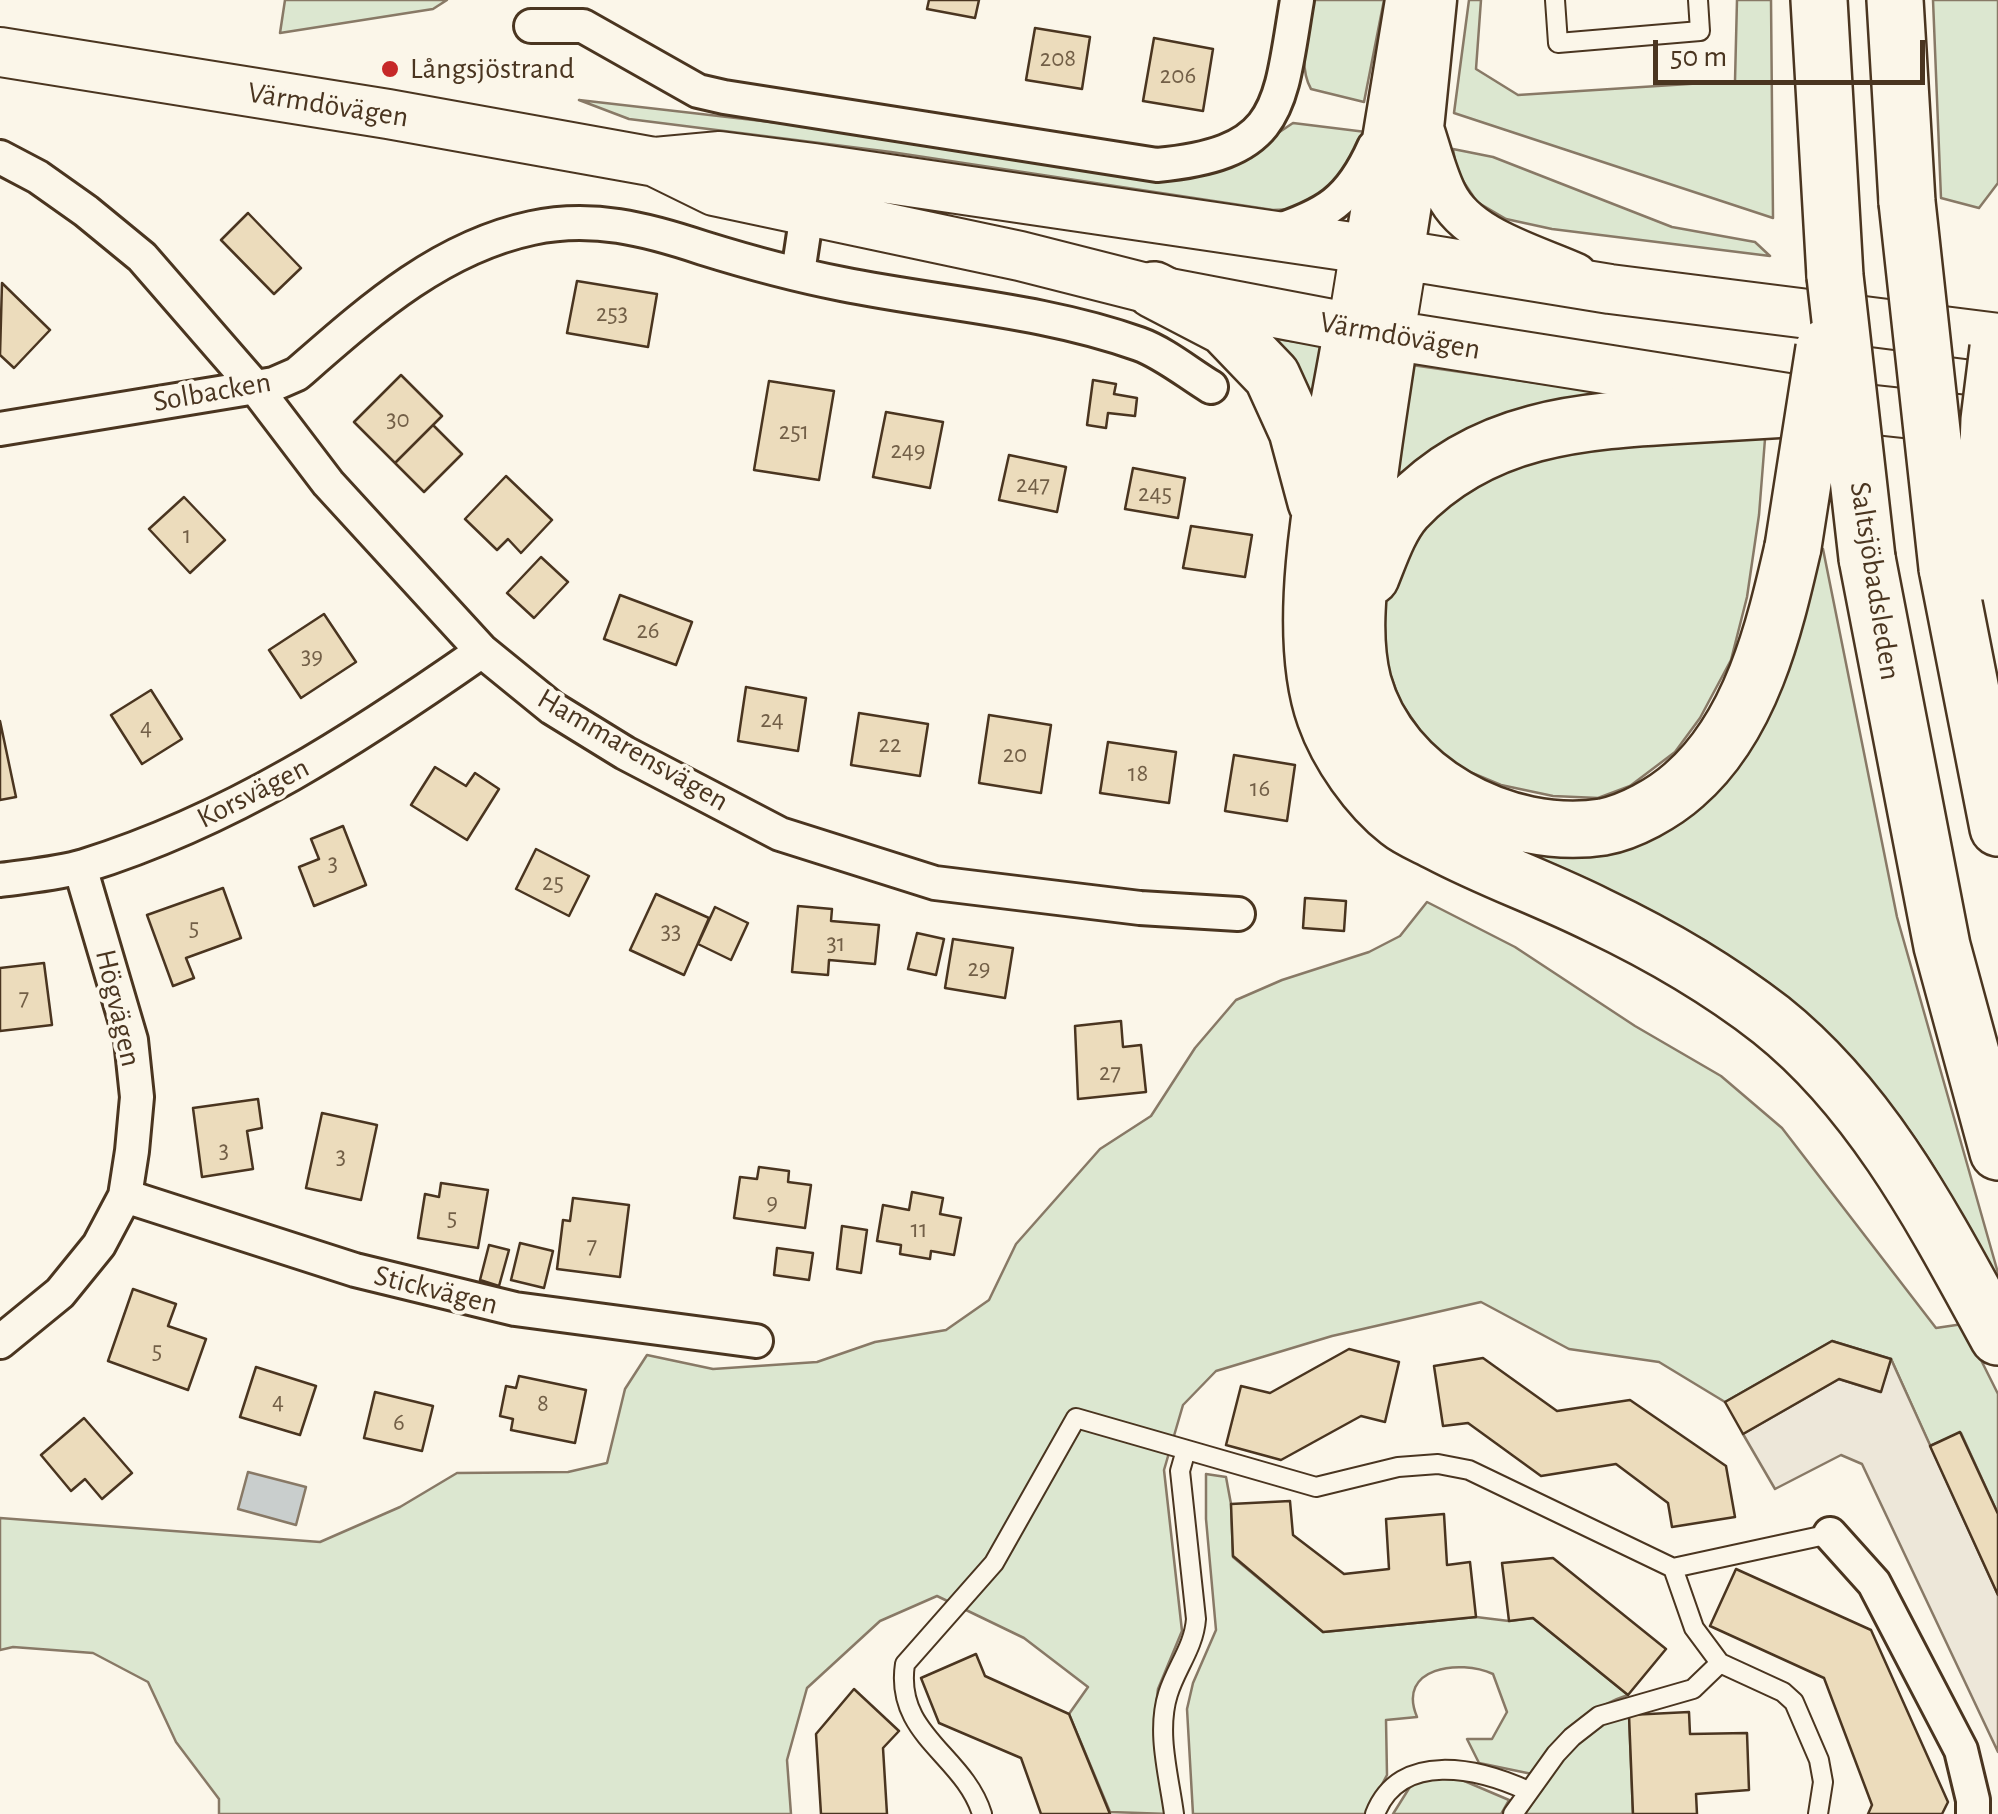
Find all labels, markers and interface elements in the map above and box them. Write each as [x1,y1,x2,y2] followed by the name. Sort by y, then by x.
[1658,20,1930,82] scale bar
[1670,42,1727,72] text: 50 m
[1040,43,1076,73] house number: 208
[410,51,575,87] place label: Långsjöstrand
[379,58,401,80] marker: Långsjöstrand
[1160,60,1196,90] house number: 206
[245,75,411,135] street label: Värmdövägen
[596,298,628,328] house number: 253
[1317,304,1483,368] street label: Värmdövägen
[150,364,274,420] street label: Solbacken
[386,404,410,434] house number: 30
[779,416,809,446] house number: 251
[890,435,926,465] house number: 249
[1016,469,1050,499] house number: 247
[1138,478,1172,508] house number: 245
[1842,479,1908,683] street label: Saltsjöbadsleden
[183,520,191,550] house number: 1
[636,615,660,645] house number: 26
[301,641,323,671] house number: 39
[531,681,735,819] street label: Hammarensvägen
[760,704,784,734] house number: 24
[140,712,152,742] house number: 4
[879,729,901,759] house number: 22
[1003,739,1027,769] house number: 20
[191,750,315,836] street label: Korsvägen
[1128,758,1148,788] house number: 18
[1250,773,1270,803] house number: 16
[328,848,338,878] house number: 3
[542,867,564,897] house number: 25
[189,912,199,942] house number: 5
[661,916,681,946] house number: 33
[827,928,845,958] house number: 31
[87,946,149,1070] street label: Högvägen
[967,953,991,983] house number: 29
[19,982,29,1012] house number: 7
[1099,1057,1121,1087] house number: 27
[219,1135,229,1165] house number: 3
[336,1141,346,1171] house number: 3
[766,1187,778,1217] house number: 9
[447,1202,457,1232] house number: 5
[910,1214,928,1244] house number: 11
[587,1230,597,1260] house number: 7
[370,1257,502,1323] street label: Stickvägen
[152,1335,162,1365] house number: 5
[272,1386,284,1416] house number: 4
[537,1388,549,1418] house number: 8
[393,1407,405,1437] house number: 6

